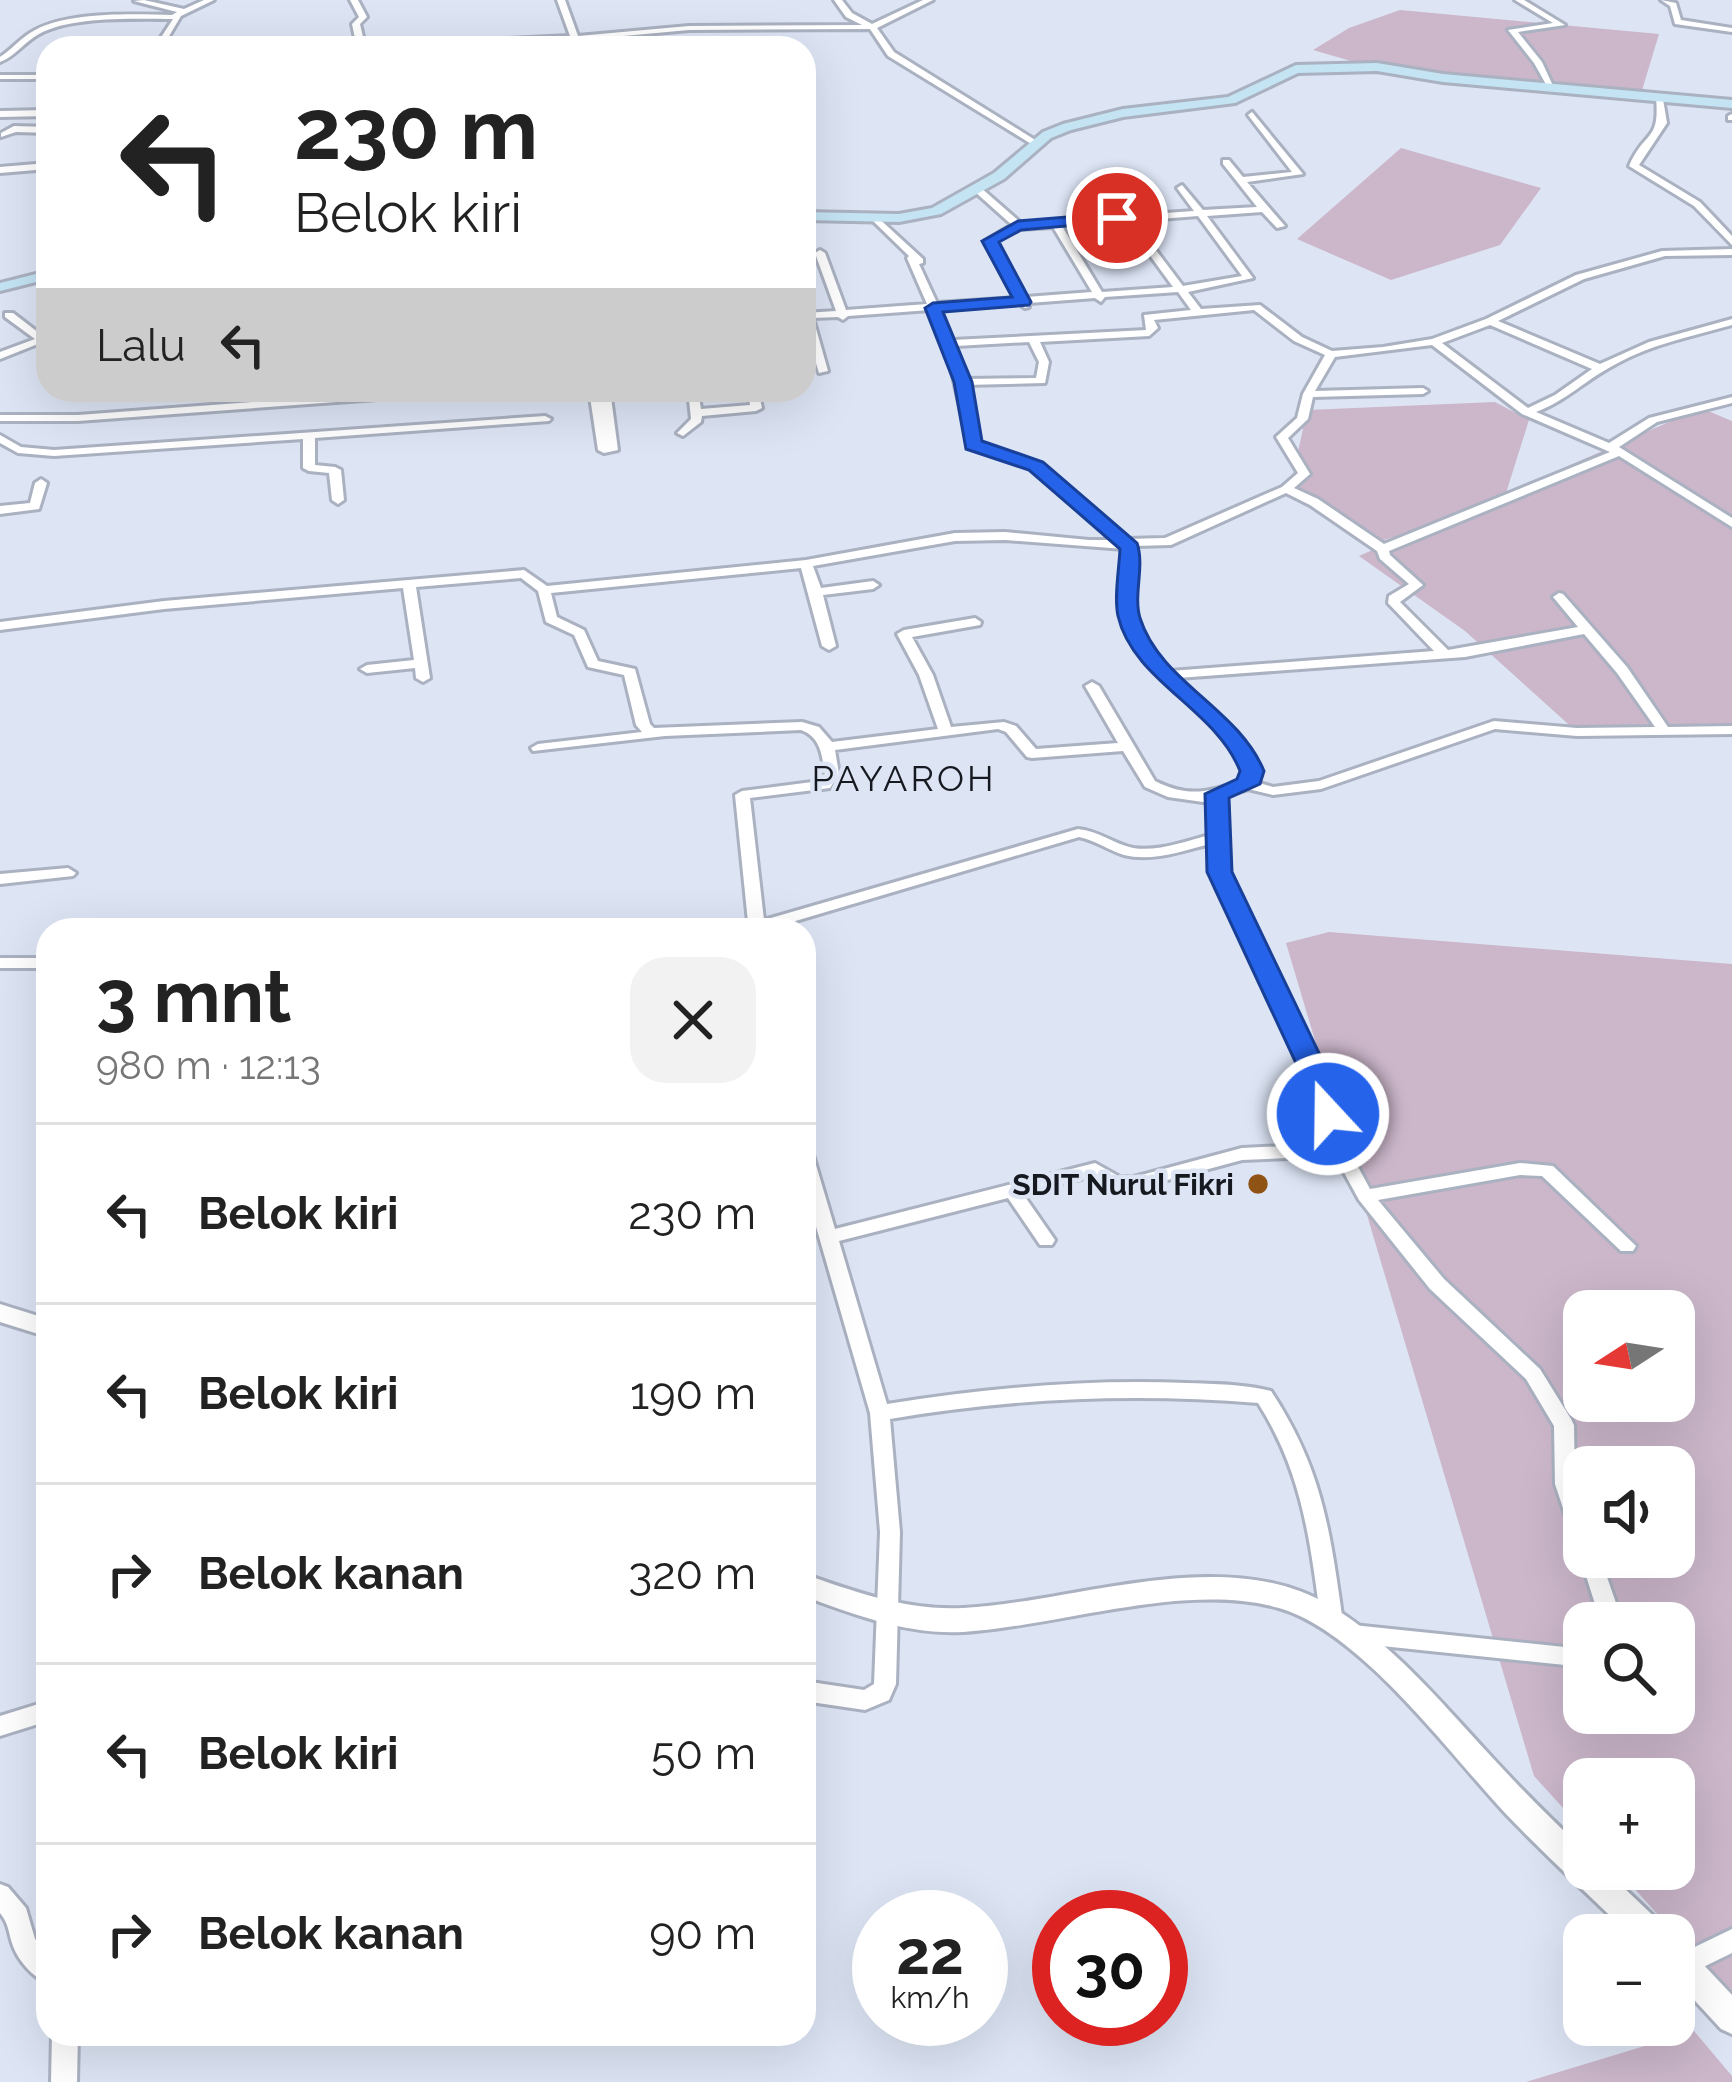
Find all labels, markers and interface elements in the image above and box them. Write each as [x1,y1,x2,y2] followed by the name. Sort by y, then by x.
[294,80,538,179] text: 230 m
[96,84,252,240] icon: left
[1066,167,1168,269] pin
[294,181,522,245] text: Belok kiri
[1084,185,1150,251] icon: arrive
[210,312,276,378] icon: left
[96,319,186,372] text: Lalu
[811,757,997,799] district label: PAYAROH
[96,954,291,1039] text: 3 mnt
[630,957,756,1083] button: close
[96,1042,321,1088] text: 980 m · 12:13
[1265,1051,1391,1177] position arrow
[1012,1167,1234,1202] place label: SDIT Nurul Fikri
[1245,1171,1271,1197] marker: SDIT Nurul Fikri
[96,1181,162,1247] icon: left
[198,1187,398,1240] text: Belok kiri
[628,1187,756,1240] text: 230 m
[1563,1290,1695,1422] north arrow
[1563,1290,1695,2046] map controls
[96,1361,162,1427] icon: left
[198,1367,398,1420] text: Belok kiri
[630,1367,756,1420] text: 190 m
[1563,1446,1695,1578] button: sound
[96,1541,162,1607] icon: right
[198,1547,464,1600] text: Belok kanan
[628,1547,756,1600] text: 320 m
[1563,1602,1695,1734] button: search
[96,1721,162,1787] icon: left
[198,1727,398,1780] text: Belok kiri
[651,1727,756,1780] text: 50 m
[1563,1758,1695,1890] button: +
[1032,1890,1188,2046] speed limit sign: 30
[96,1901,162,1967] icon: right
[198,1907,464,1960] text: Belok kanan
[649,1907,756,1960] text: 90 m
[1563,1914,1695,2046] button: −
[896,1918,964,1988] text: 22
[890,1980,970,2015] text: km/h

